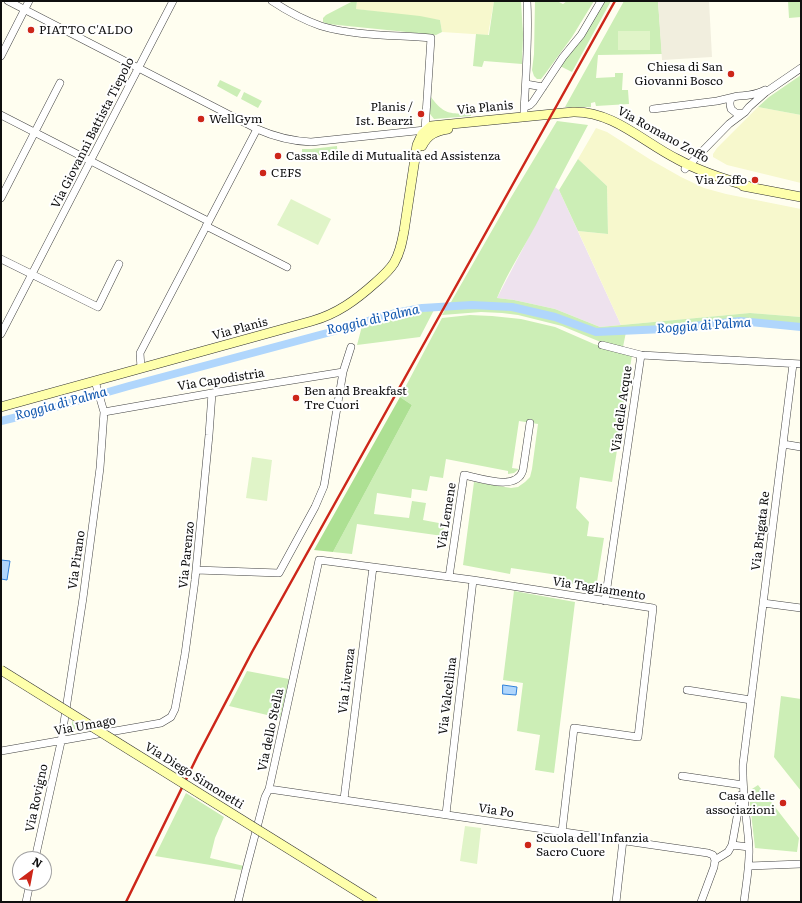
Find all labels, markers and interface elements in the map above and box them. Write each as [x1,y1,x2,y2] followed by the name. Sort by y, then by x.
[39,23,133,37] place label: PIATTO C'ALDO
[26,25,36,35] marker: PIATTO C'ALDO
[49,55,137,211] street label: Via Giovanni Battista Tiepolo
[635,60,723,88] place label: Chiesa di San Giovanni Bosco
[726,69,736,79] marker: Chiesa di San Giovanni Bosco
[456,98,514,118] street label: Via Planis
[356,100,413,128] place label: Planis / Ist. Bearzi
[615,104,711,166] street label: Via Romano Zoffo
[416,109,426,119] marker: Planis / Ist. Bearzi
[209,112,262,126] place label: WellGym
[196,114,206,124] marker: WellGym
[286,149,500,163] place label: Cassa Edile di Mutualità ed Assistenza
[273,151,283,161] marker: Cassa Edile di Mutualità ed Assistenza
[271,166,301,180] place label: CEFS
[258,168,268,178] marker: CEFS
[695,173,747,187] place label: Via Zoffo
[750,175,760,185] marker: Via Zoffo
[325,302,421,338] water label: Roggia di Palma
[211,315,269,343] street label: Via Planis
[656,315,752,337] water label: Roggia di Palma
[609,365,635,453] street label: Via delle Acque
[176,366,266,394] street label: Via Capodistria
[13,384,109,424] water label: Roggia di Palma
[304,384,407,412] place label: Ben and Breakfast Tre Cuori
[291,393,301,403] marker: Ben and Breakfast Tre Cuori
[435,482,459,550] street label: Via Lemene
[749,490,773,572] street label: Via Brigata Re
[176,521,198,589] street label: Via Parenzo
[66,529,88,591] street label: Via Pirano
[551,575,647,603] street label: Via Tagliamento
[336,647,358,715] street label: Via Livenza
[436,656,460,736] street label: Via Valcellina
[255,687,287,773] street label: Via dello Stella
[53,713,117,739] street label: Via Umago
[142,740,246,812] street label: Via Diego Simonetti
[23,763,51,833] street label: Via Rovigno
[706,789,775,817] place label: Casa delle associazioni
[778,798,788,808] marker: Casa delle associazioni
[477,801,515,821] street label: Via Po
[536,831,649,859] place label: Scuola dell'Infanzia Sacro Cuore
[523,840,533,850] marker: Scuola dell'Infanzia Sacro Cuore
[12,851,52,891] north arrow
[30,852,46,871] text: N

